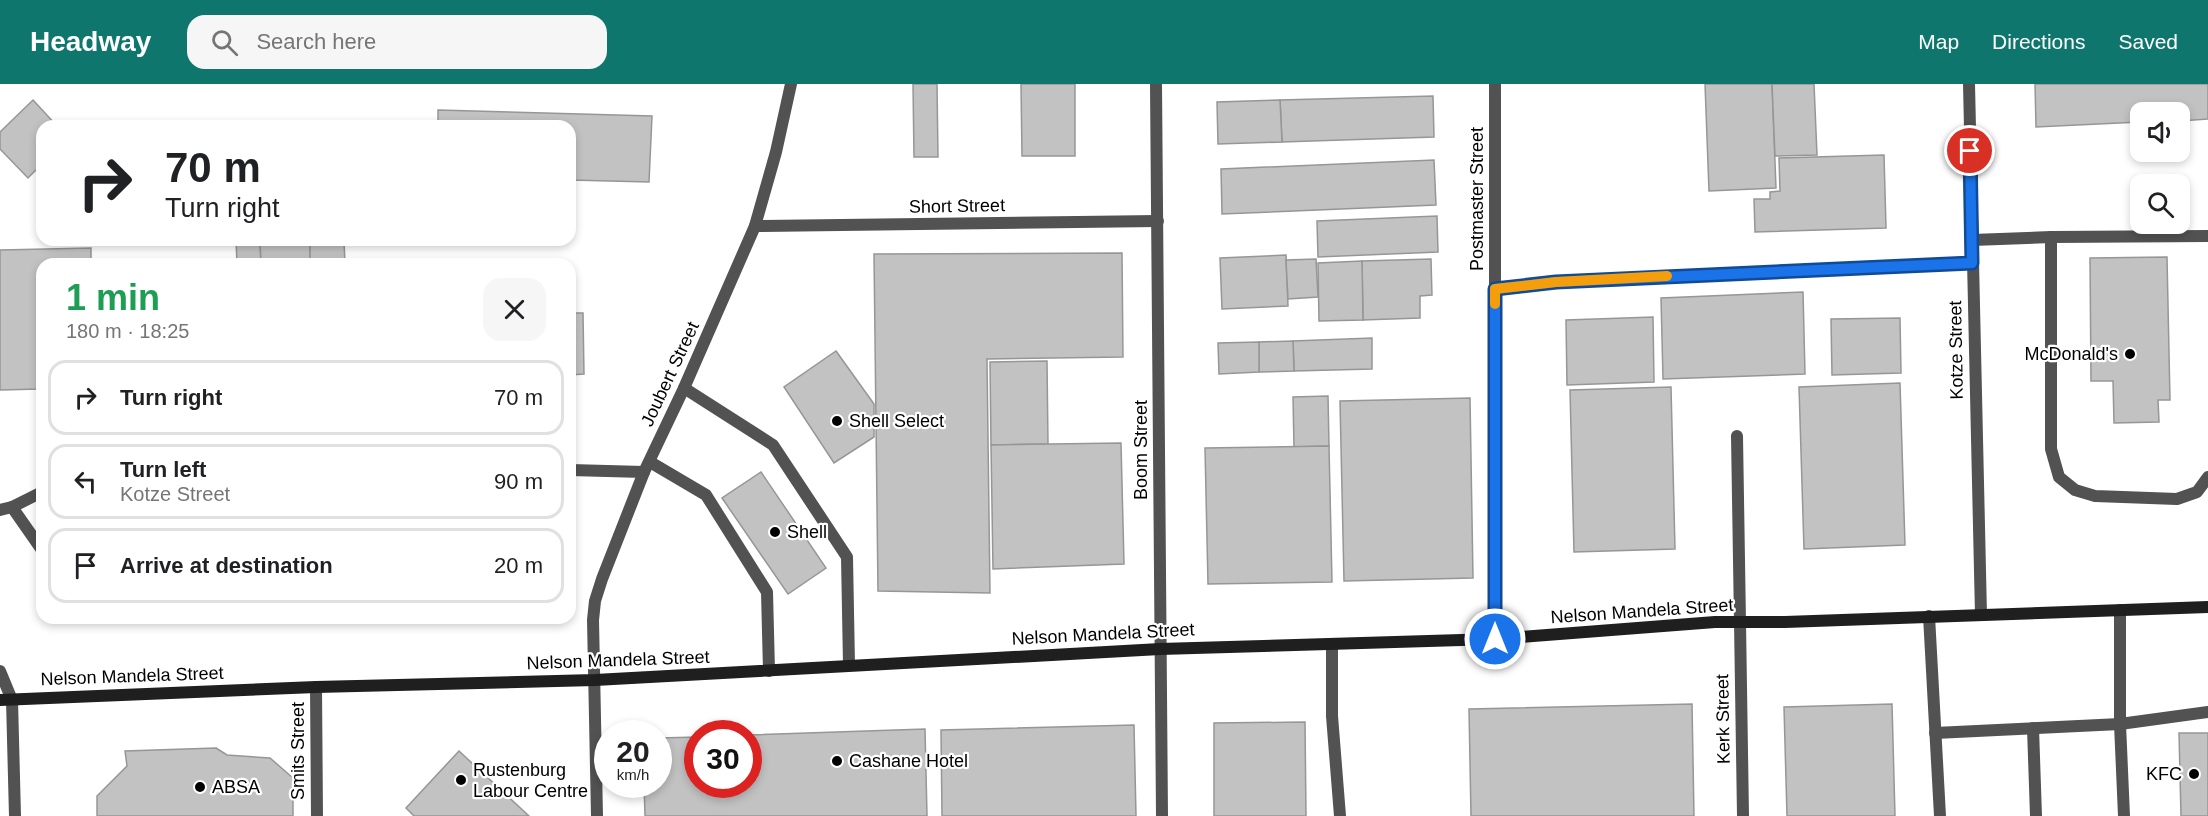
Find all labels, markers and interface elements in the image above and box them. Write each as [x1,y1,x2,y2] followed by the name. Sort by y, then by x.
[187,15,607,69] search box
[30,26,151,57] text: Headway
[208,26,241,59] icon: search
[256,29,376,54] text: Search here
[1918,30,1959,53] text: Map
[1992,30,2085,53] text: Directions
[2118,30,2178,53] text: Saved
[2130,102,2190,234] map controls
[2130,102,2190,162] button: sound
[1944,125,1995,176] pin
[1467,127,1487,271] street label: Postmaster Street
[1953,134,1986,167] icon: arrive
[66,144,144,222] icon: right
[165,144,261,191] text: 70 m
[2130,174,2190,234] button: search
[165,193,280,223] text: Turn right
[909,195,1005,217] street label: Short Street
[66,277,160,318] text: 1 min
[483,278,546,341] button: close
[1945,300,1967,400] street label: Kotze Street
[637,319,703,429] street label: Joubert Street
[66,320,189,342] text: 180 m · 18:25
[2025,344,2118,364] place label: McDonald's
[2123,347,2137,361] marker: McDonald's
[69,381,102,414] icon: right
[120,385,222,410] text: Turn right
[494,385,543,410] text: 70 m
[1131,400,1151,500] street label: Boom Street
[849,411,944,431] place label: Shell Select
[830,414,844,428] marker: Shell Select
[120,457,206,482] text: Turn left
[69,465,102,498] icon: left
[494,469,543,494] text: 90 m
[120,483,230,505] text: Kotze Street
[787,522,827,542] place label: Shell
[768,525,782,539] marker: Shell
[69,549,102,582] icon: arrive
[120,553,333,578] text: Arrive at destination
[494,553,543,578] text: 20 m
[1550,595,1734,627] street label: Nelson Mandela Street
[1463,607,1527,671] position arrow
[1011,619,1195,649] street label: Nelson Mandela Street
[526,647,710,673] street label: Nelson Mandela Street
[40,663,224,689] street label: Nelson Mandela Street
[1712,674,1734,764] street label: Kerk Street
[288,702,308,800] street label: Smits Street
[684,720,762,798] speed limit sign: 30
[616,735,650,768] text: 20
[849,751,968,771] place label: Cashane Hotel
[830,754,844,768] marker: Cashane Hotel
[473,760,588,801] place label: Rustenburg Labour Centre
[2146,764,2182,784] place label: KFC
[617,766,649,783] text: km/h
[2187,767,2201,781] marker: KFC
[454,773,468,787] marker: Rustenburg Labour Centre
[212,777,260,797] place label: ABSA
[193,780,207,794] marker: ABSA

